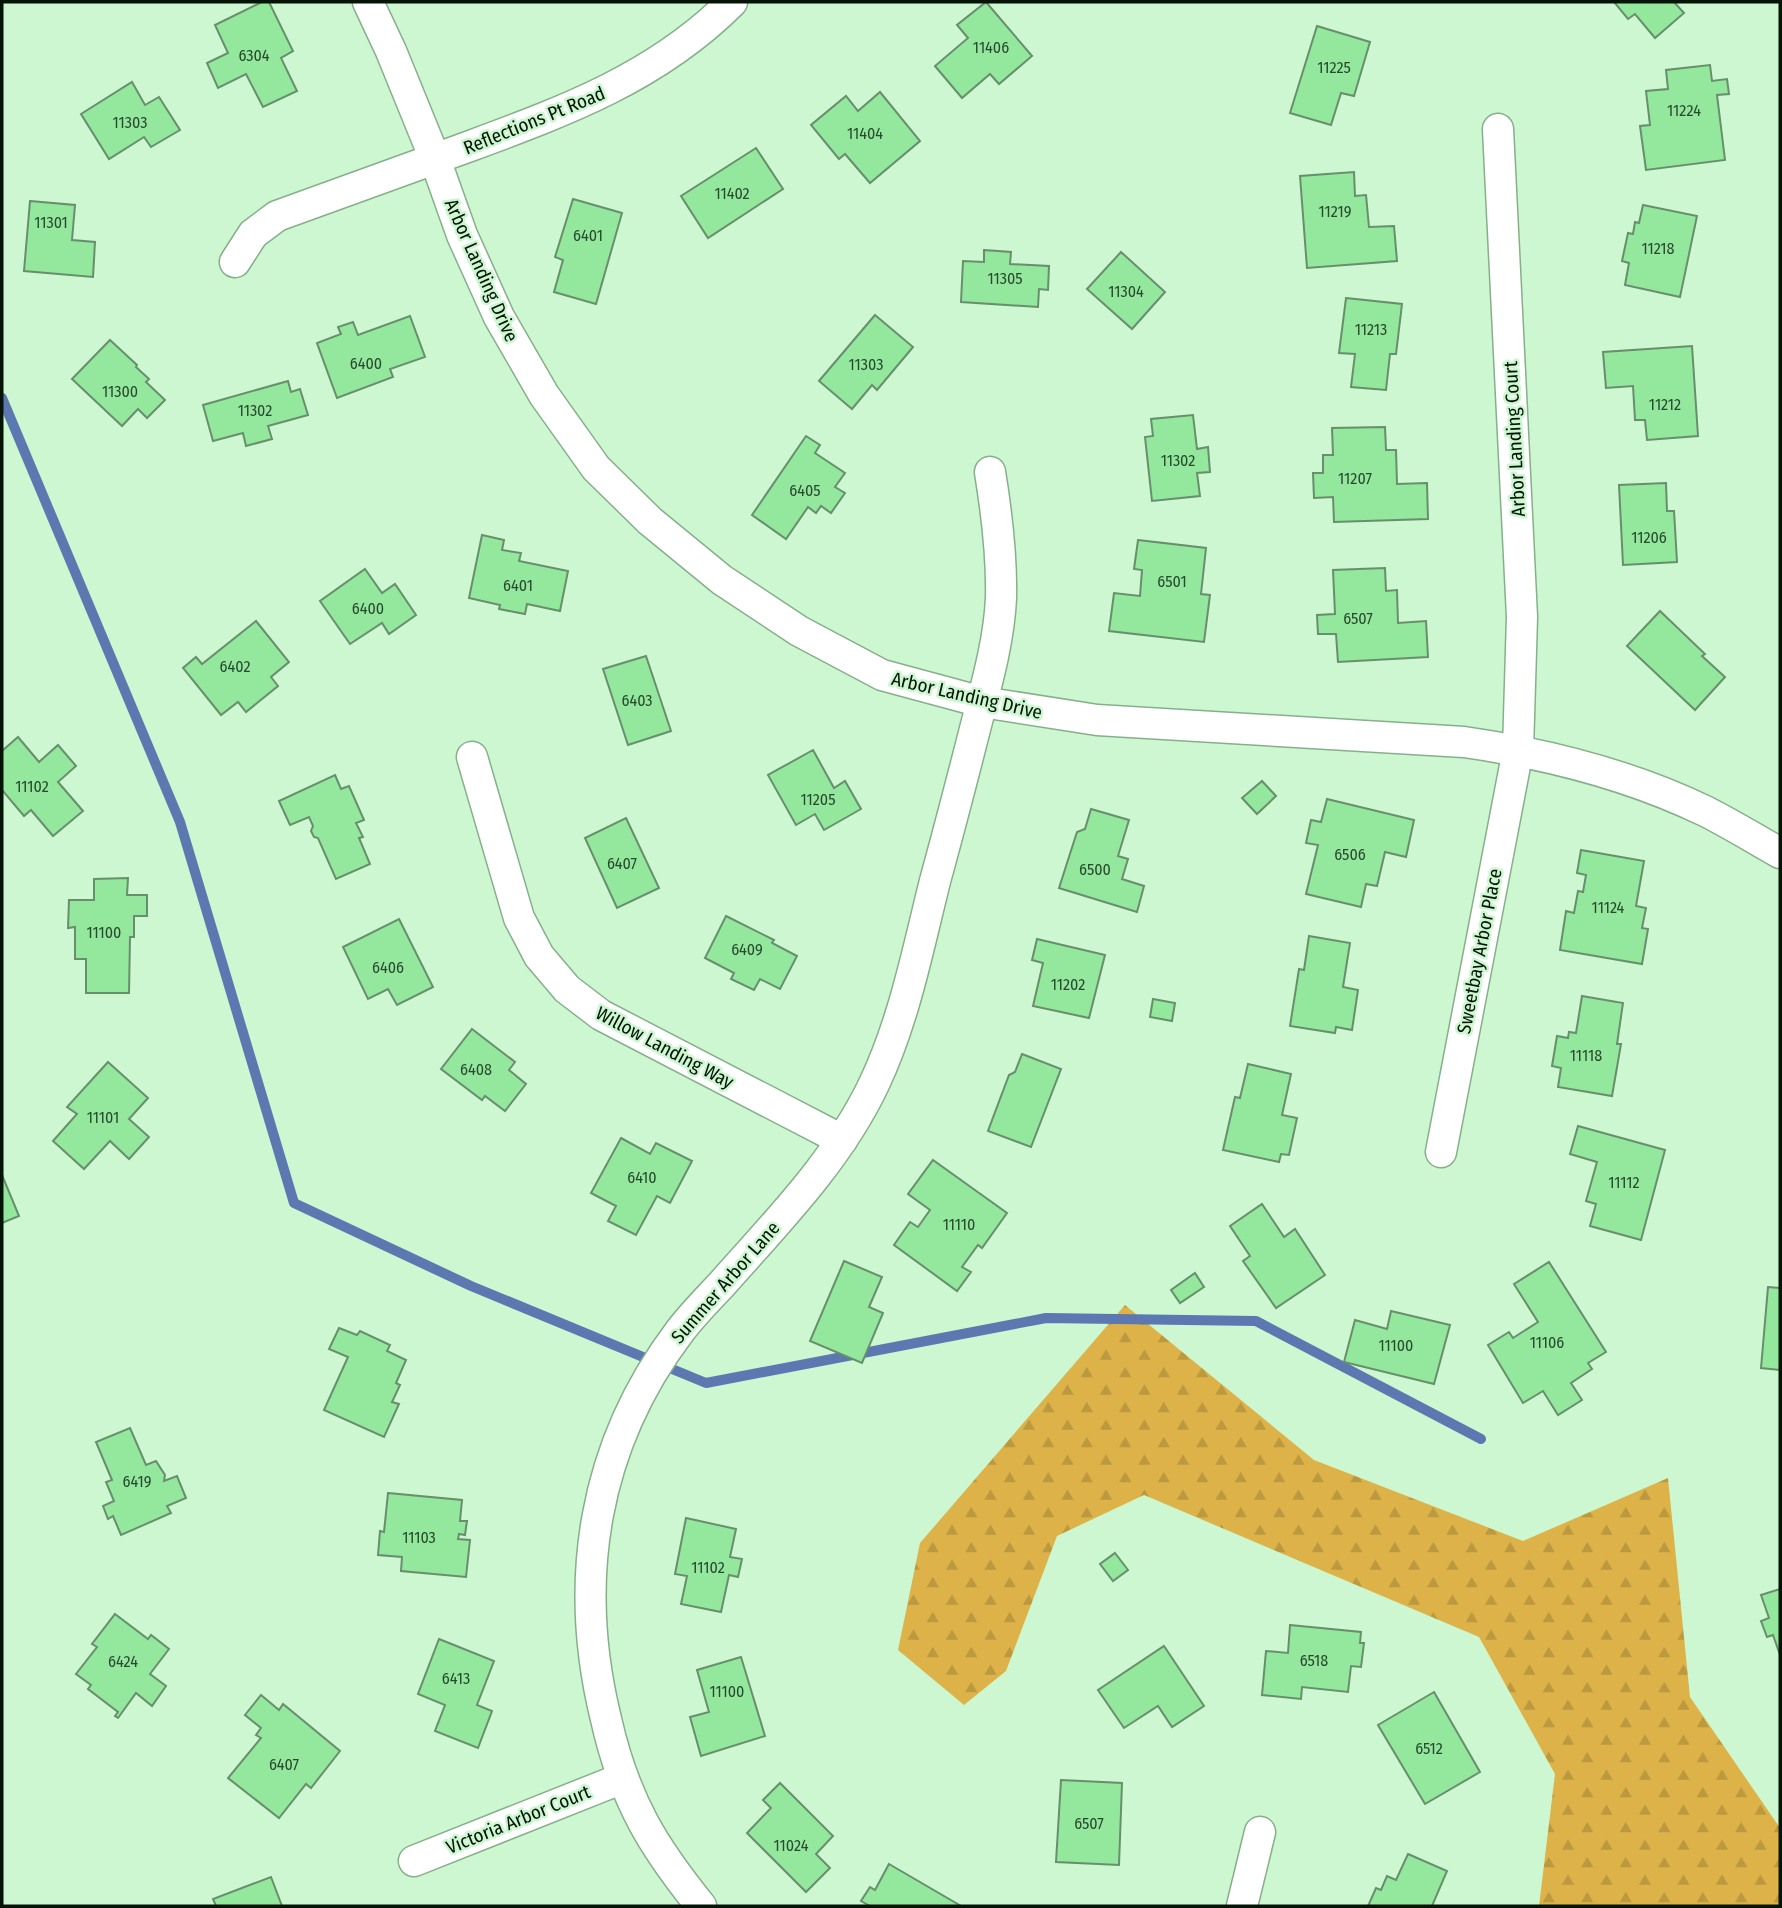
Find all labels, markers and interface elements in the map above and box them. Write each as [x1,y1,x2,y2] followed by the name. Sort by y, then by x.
[973,38,1009,57] house number: 11406
[238,46,270,65] house number: 6304
[1317,58,1351,77] house number: 11225
[460,82,608,159] street label: Reflections Pt Road
[1667,101,1701,120] house number: 11224
[113,113,147,132] house number: 11303
[847,124,883,143] house number: 11404
[714,184,750,203] house number: 11402
[440,195,523,345] street label: Arbor Landing Drive
[1319,202,1352,221] house number: 11219
[34,213,68,232] house number: 11301
[573,226,603,245] house number: 6401
[1641,239,1675,258] house number: 11218
[987,269,1023,288] house number: 11305
[1108,282,1144,301] house number: 11304
[1355,320,1387,339] house number: 11213
[350,354,382,373] house number: 6400
[849,355,883,374] house number: 11303
[1499,360,1530,517] street label: Arbor Landing Court
[102,382,138,401] house number: 11300
[1649,395,1681,414] house number: 11212
[238,401,272,420] house number: 11302
[1161,451,1195,470] house number: 11302
[1338,469,1372,488] house number: 11207
[789,481,821,500] house number: 6405
[1631,528,1667,547] house number: 11206
[1157,572,1187,591] house number: 6501
[503,576,533,595] house number: 6401
[352,599,384,618] house number: 6400
[1343,609,1373,628] house number: 6507
[220,657,250,676] house number: 6402
[889,667,1045,724] street label: Arbor Landing Drive
[621,691,653,710] house number: 6403
[15,777,49,796] house number: 11102
[801,790,836,809] house number: 11205
[1334,845,1366,864] house number: 6506
[607,854,638,873] house number: 6407
[1079,860,1111,879] house number: 6500
[1452,867,1507,1036] street label: Sweetbay Arbor Place
[1592,898,1625,917] house number: 11124
[87,923,121,942] house number: 11100
[731,940,763,959] house number: 6409
[372,958,404,977] house number: 6406
[1051,975,1085,994] house number: 11202
[592,1001,738,1094] street label: Willow Landing Way
[1570,1046,1602,1065] house number: 11118
[460,1060,492,1079] house number: 6408
[87,1108,119,1127] house number: 11101
[627,1168,657,1187] house number: 6410
[1608,1173,1640,1192] house number: 11112
[943,1215,975,1234] house number: 11110
[666,1217,785,1348] street label: Summer Arbor Lane
[1530,1333,1564,1352] house number: 11106
[1379,1336,1413,1355] house number: 11100
[123,1472,152,1491] house number: 6419
[402,1528,436,1547] house number: 11103
[691,1558,725,1577] house number: 11102
[1300,1651,1328,1670] house number: 6518
[108,1652,138,1671] house number: 6424
[442,1669,470,1688] house number: 6413
[710,1682,744,1701] house number: 11100
[1415,1739,1443,1758] house number: 6512
[269,1755,300,1774] house number: 6407
[443,1780,594,1859] street label: Victoria Arbor Court
[1074,1814,1104,1833] house number: 6507
[774,1836,809,1855] house number: 11024

